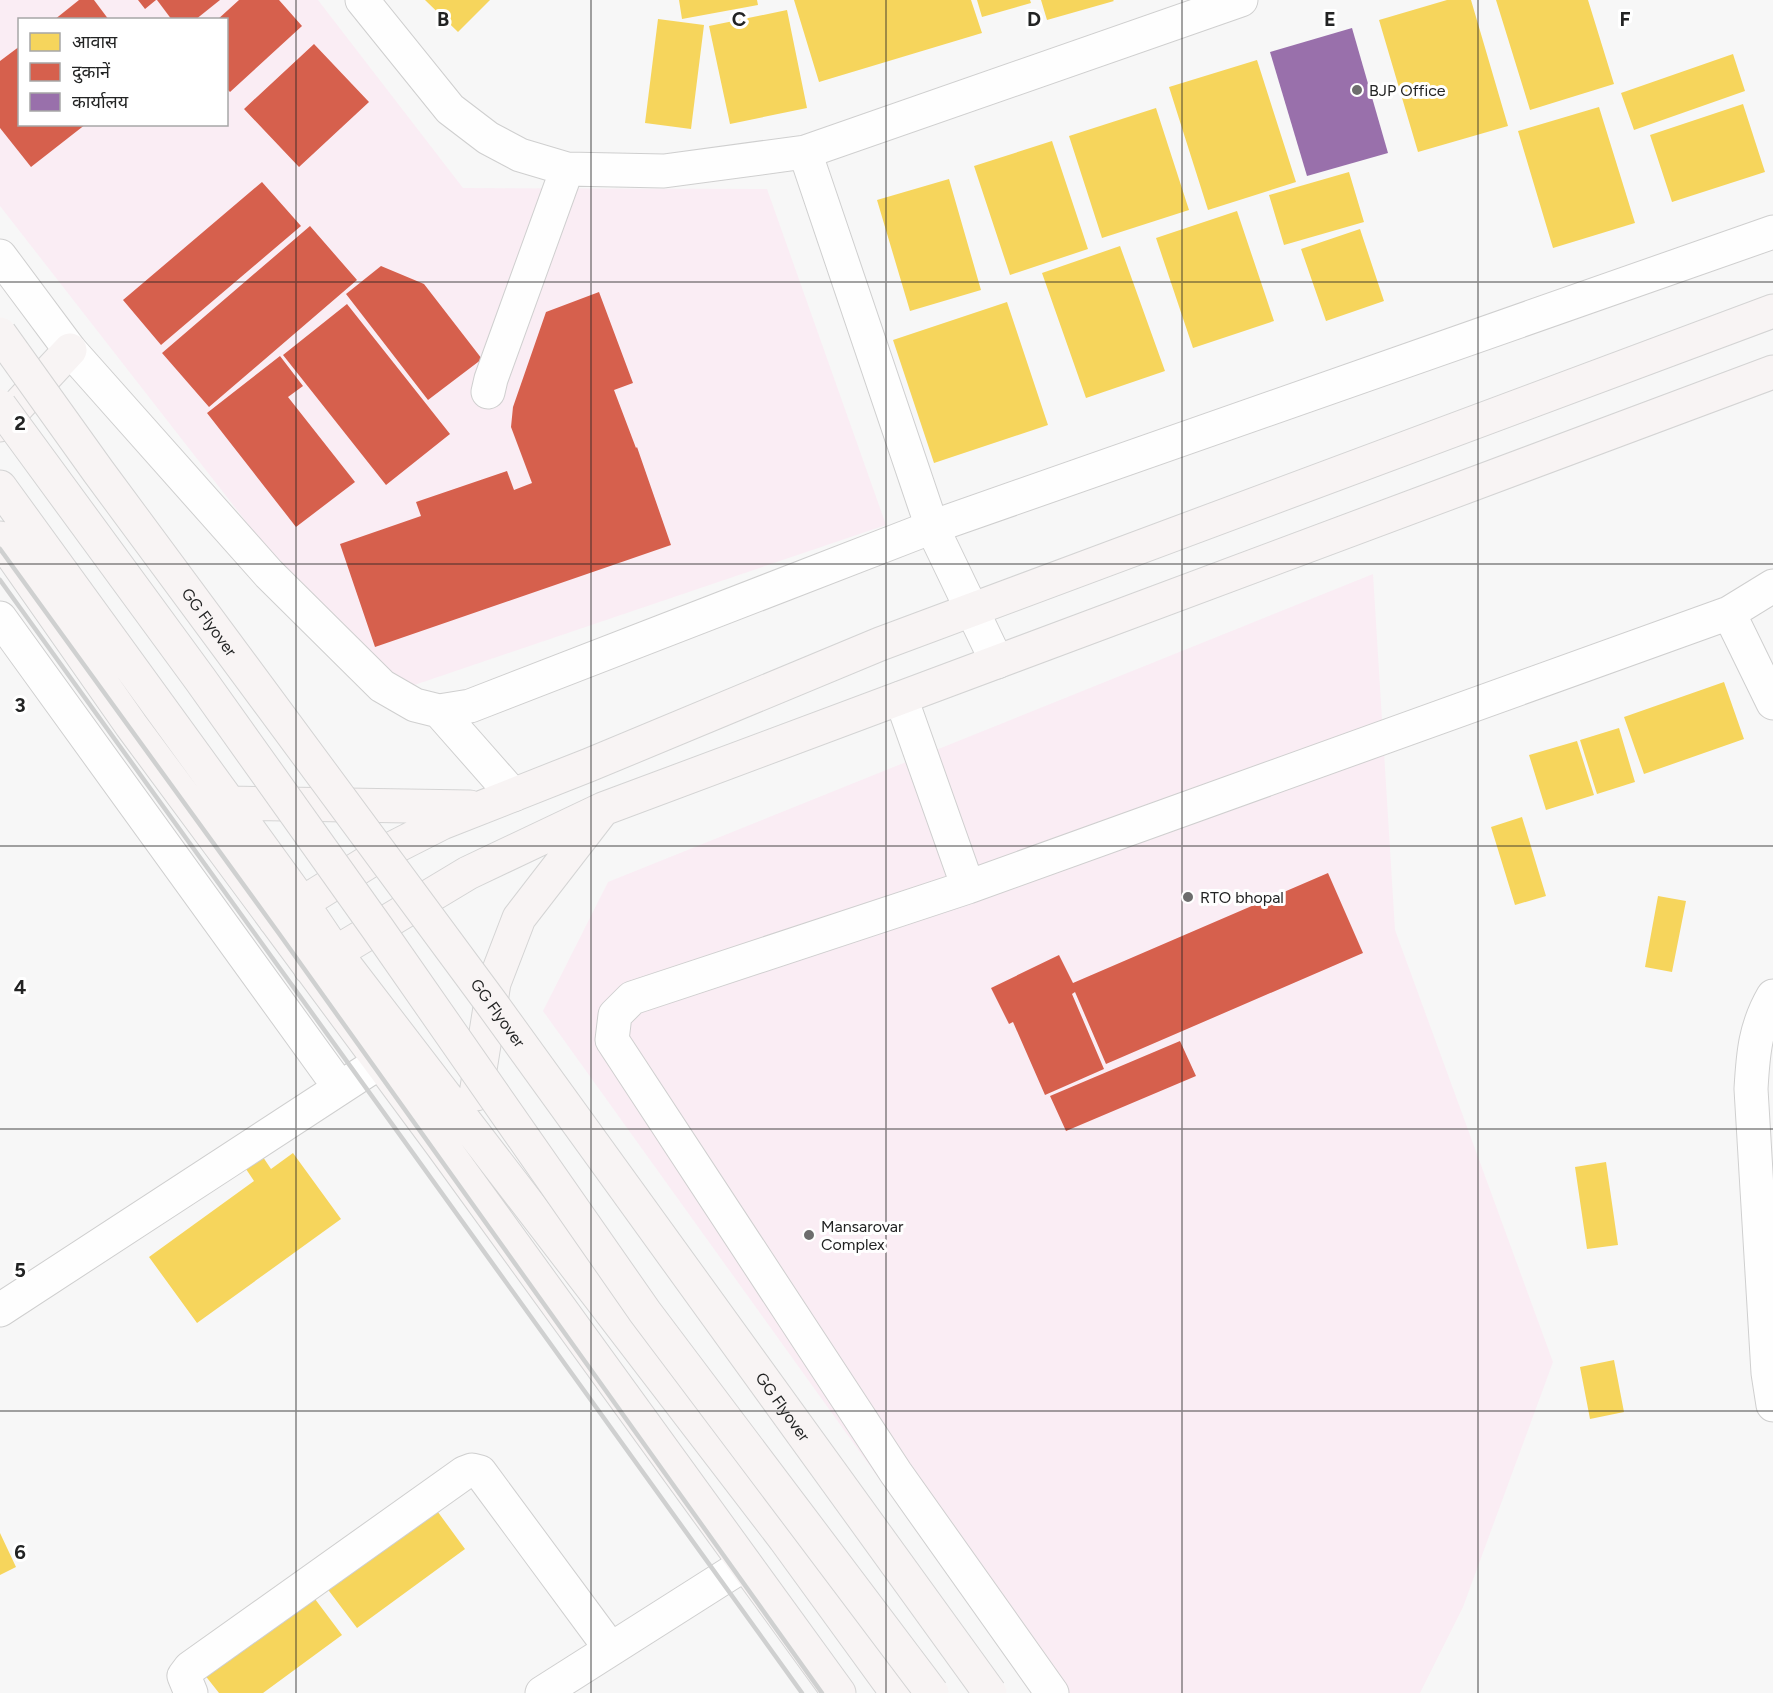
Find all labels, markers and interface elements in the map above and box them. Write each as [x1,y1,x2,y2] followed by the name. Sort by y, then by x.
[437,7,449,31] text: B
[732,7,746,31] text: C
[1027,7,1041,31] text: D
[1324,7,1336,31] text: E
[1619,7,1631,31] text: F
[18,18,228,126] legend
[72,31,118,53] text: आवास
[72,61,111,84] text: दुकानें
[1369,81,1446,100] place label: BJP Office
[1350,83,1364,97] marker: BJP Office
[72,91,129,113] text: कार्यालय
[14,411,26,435] text: 2
[178,584,241,660] street label: GG Flyover
[14,693,26,717] text: 3
[1200,888,1284,907] place label: RTO bhopal
[1181,890,1195,904] marker: RTO bhopal
[14,975,27,999] text: 4
[467,975,529,1052] street label: GG Flyover
[821,1217,904,1254] place label: Mansarovar Complex
[802,1228,816,1242] marker: Mansarovar Complex
[14,1258,26,1282] text: 5
[751,1369,814,1445] street label: GG Flyover
[14,1540,26,1564] text: 6

